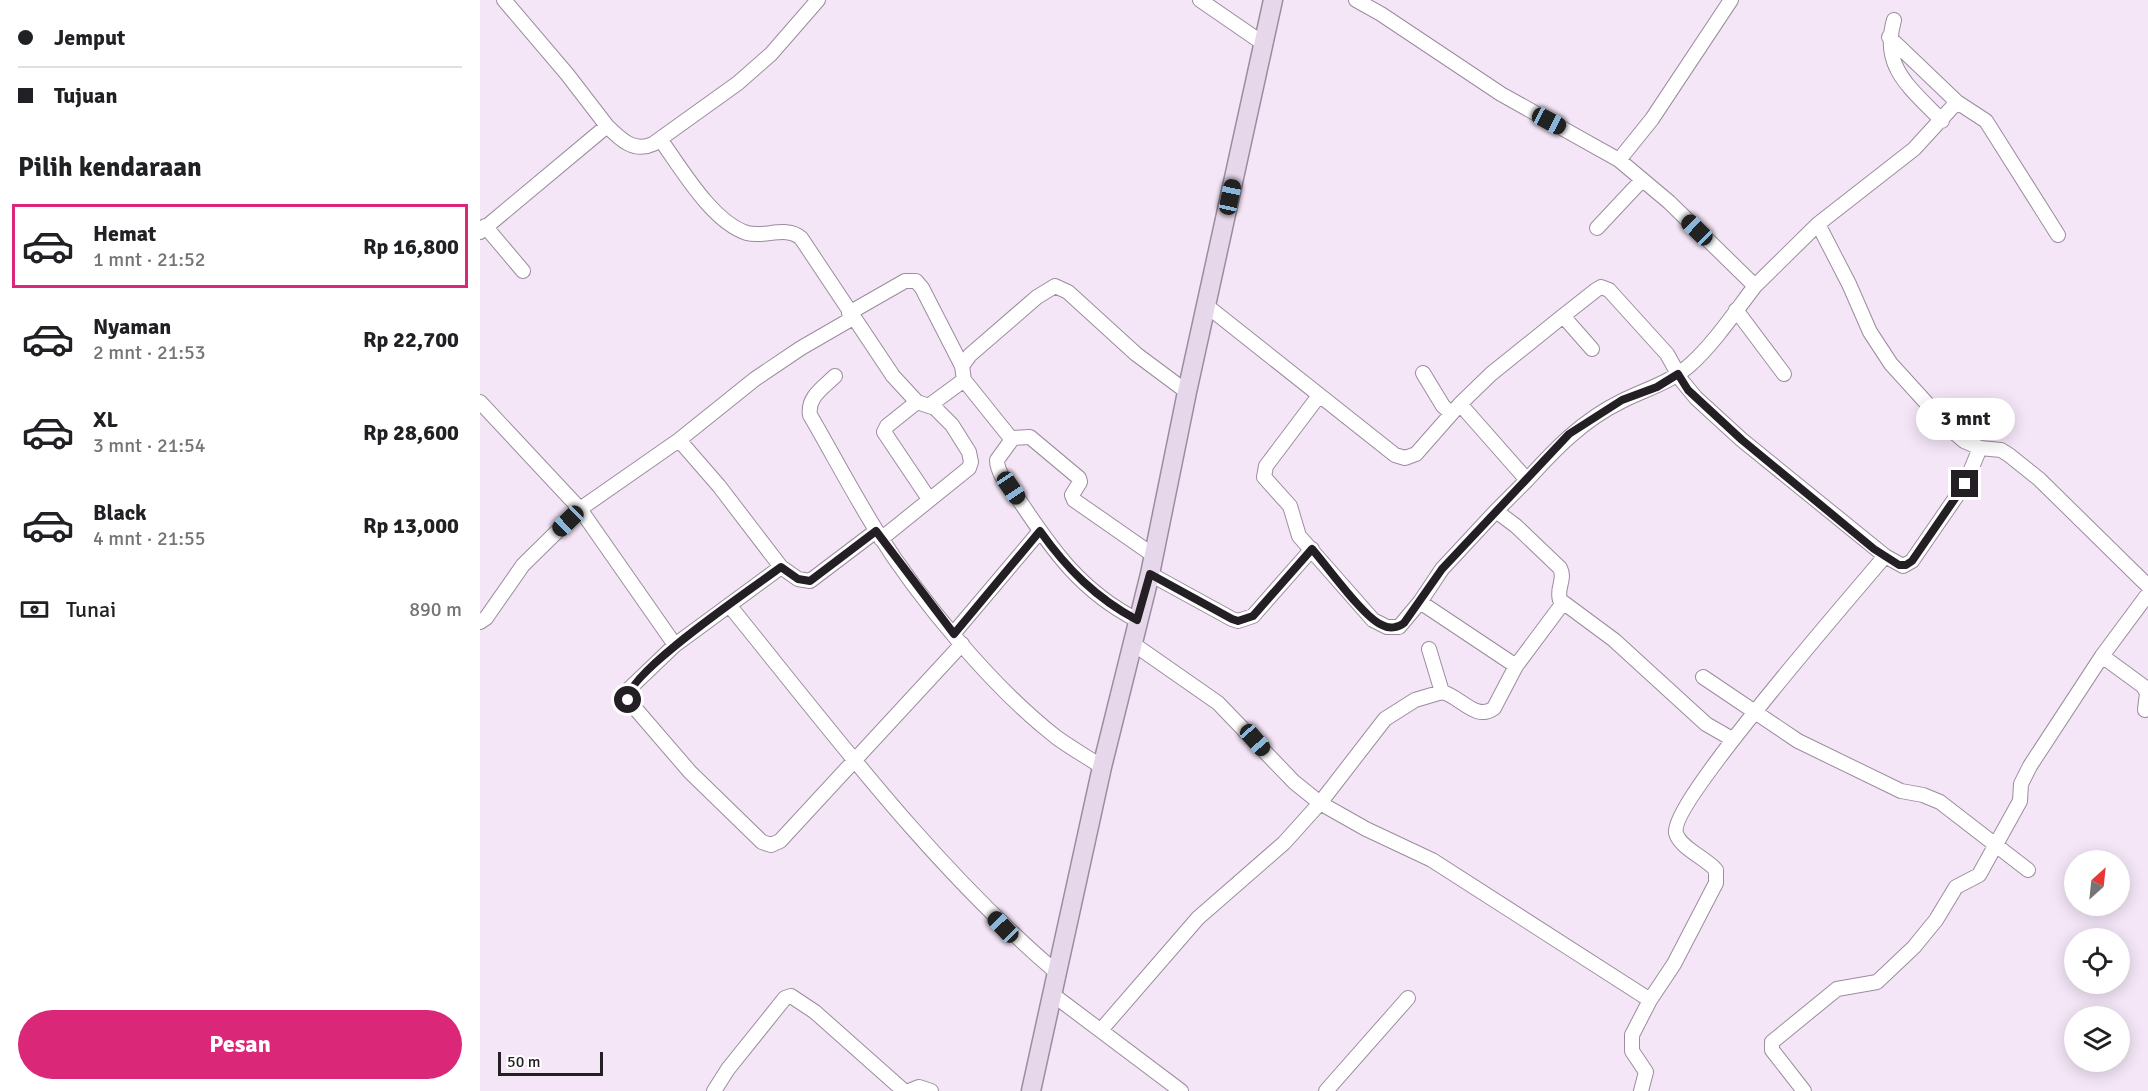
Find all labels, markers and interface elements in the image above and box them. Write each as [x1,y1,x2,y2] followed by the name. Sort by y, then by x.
[54,24,125,51] text: Jemput
[54,82,117,109] text: Tujuan
[1529,105,1569,137] car
[18,151,202,184] text: Pilih kendaraan
[1217,178,1243,216] car
[1678,211,1716,249] car
[21,219,75,273] icon: car
[93,220,156,247] text: Hemat
[363,233,459,260] text: Rp 16,800
[93,247,206,272] text: 1 mnt · 21:52
[21,312,75,366] icon: car
[93,313,171,340] text: Nyaman
[363,326,459,353] text: Rp 22,700
[93,340,206,365] text: 2 mnt · 21:53
[1916,397,2014,439] callout: 3 mnt
[21,405,75,459] icon: car
[93,406,118,433] text: XL
[1941,406,1990,431] text: 3 mnt
[363,419,459,446] text: Rp 28,600
[93,433,206,458] text: 3 mnt · 21:54
[993,468,1029,508] car
[1951,470,1978,497] route end
[21,498,75,552] icon: car
[93,499,147,526] text: Black
[549,502,587,540] car
[363,512,459,539] text: Rp 13,000
[93,526,206,551] text: 4 mnt · 21:55
[18,593,51,626] icon: cash
[66,596,116,623] text: Tunai
[409,597,462,622] text: 890 m
[614,686,641,713] route start
[1236,721,1274,759] car
[2064,850,2130,916] north arrow
[2064,850,2130,1072] map controls
[984,908,1022,946] car
[2064,928,2130,994] button: locate
[2064,1006,2130,1072] button: layers
[18,1010,462,1079] button: Pesan
[498,1049,603,1076] scale bar
[507,1052,541,1072] text: 50 m

